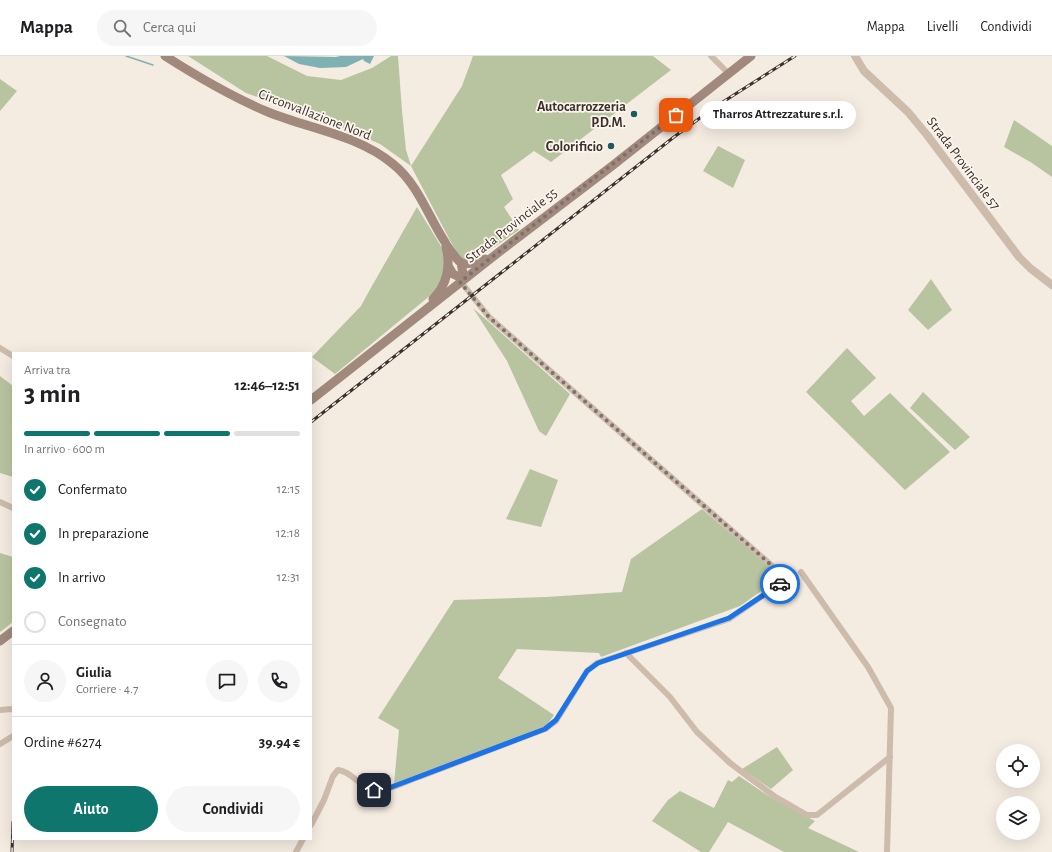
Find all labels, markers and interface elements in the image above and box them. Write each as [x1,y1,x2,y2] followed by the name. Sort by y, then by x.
[97,10,377,46] search box
[111,17,133,39] icon: search
[20,18,73,37] text: Mappa
[143,20,196,35] text: Cerca qui
[867,20,905,34] text: Mappa
[927,20,958,34] text: Livelli
[980,20,1032,34] text: Condividi
[256,87,373,143] street label: Circonvallazione Nord
[659,98,693,132] pin
[537,100,626,130] place label: Autocarrozzeria P.D.M.
[700,101,856,129] callout: Tharros Attrezzature s.r.l.
[665,104,687,126] icon: bag
[713,108,843,121] text: Tharros Attrezzature s.r.l.
[629,109,639,119] marker: Autocarrozzeria P.D.M.
[924,115,1003,213] street label: Strada Provinciale 57
[546,140,603,154] place label: Colorificio
[606,141,616,151] marker: Colorificio
[463,186,560,266] street label: Strada Provinciale 55
[24,364,71,377] text: Arriva tra
[235,378,300,393] text: 12:46–12:51
[24,381,81,407] text: 3 min
[24,443,105,456] text: In arrivo · 600 m
[24,479,46,501] icon: check
[58,482,127,497] text: Confermato
[277,483,300,496] text: 12:15
[24,523,46,545] icon: check
[58,526,149,541] text: In preparazione
[276,527,300,540] text: 12:18
[760,564,800,604] courier
[24,567,46,589] icon: check
[58,570,106,585] text: In arrivo
[277,571,300,584] text: 12:31
[769,573,791,595] icon: car
[58,614,127,629] text: Consegnato
[24,660,66,702] button: person
[206,660,248,702] button: chat
[258,660,300,702] button: phone
[76,665,112,680] text: Giulia
[76,683,138,696] text: Corriere · 4.7
[24,735,102,750] text: Ordine #6274
[259,735,300,750] text: 39.94 €
[996,744,1040,840] map controls
[996,744,1040,788] button: locate
[357,773,391,807] pin
[363,779,385,801] icon: home
[24,786,158,832] button: Aiuto
[166,786,300,832] button: Condividi
[996,796,1040,840] button: layers

